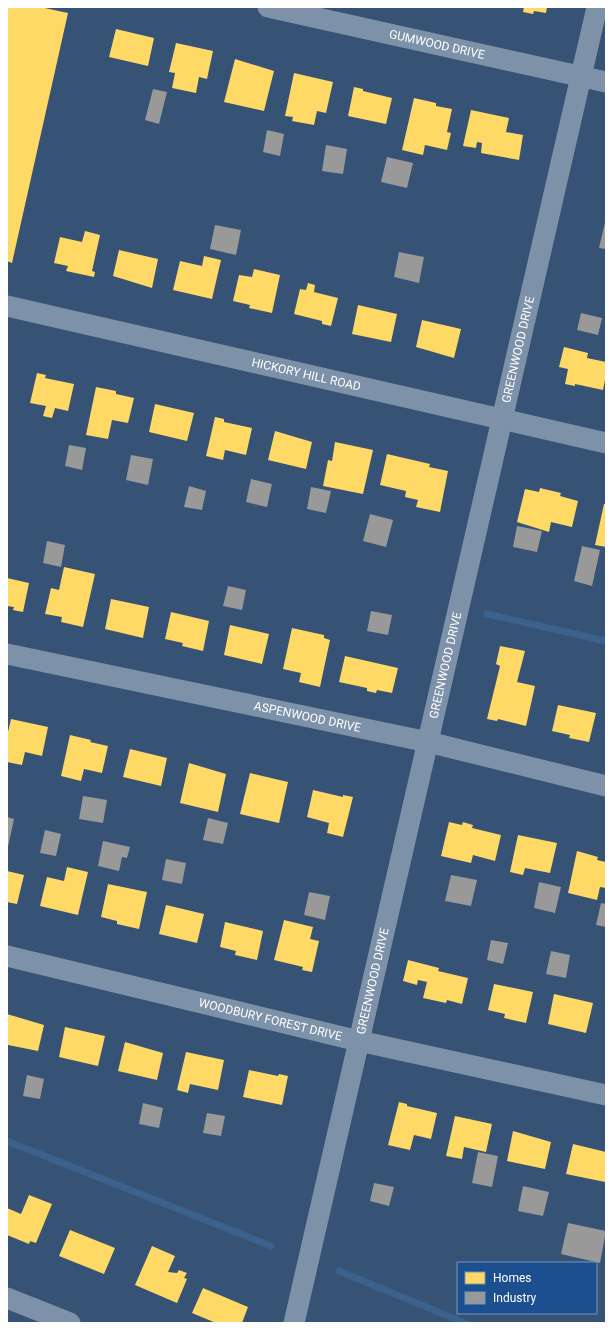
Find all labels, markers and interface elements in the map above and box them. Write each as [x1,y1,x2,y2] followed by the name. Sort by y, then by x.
[388,27,486,62] street label: GUMWOOD DRIVE
[499,295,537,404] street label: GREENWOOD DRIVE
[250,355,362,394] street label: HICKORY HILL ROAD
[426,610,465,720] street label: GREENWOOD DRIVE
[253,699,362,735] street label: ASPENWOOD DRIVE
[354,926,392,1036] street label: GREENWOOD DRIVE
[197,996,344,1044] street label: WOODBURY FOREST DRIVE
[457,1262,597,1314] legend
[493,1271,531,1285] text: Homes
[493,1291,537,1305] text: Industry

